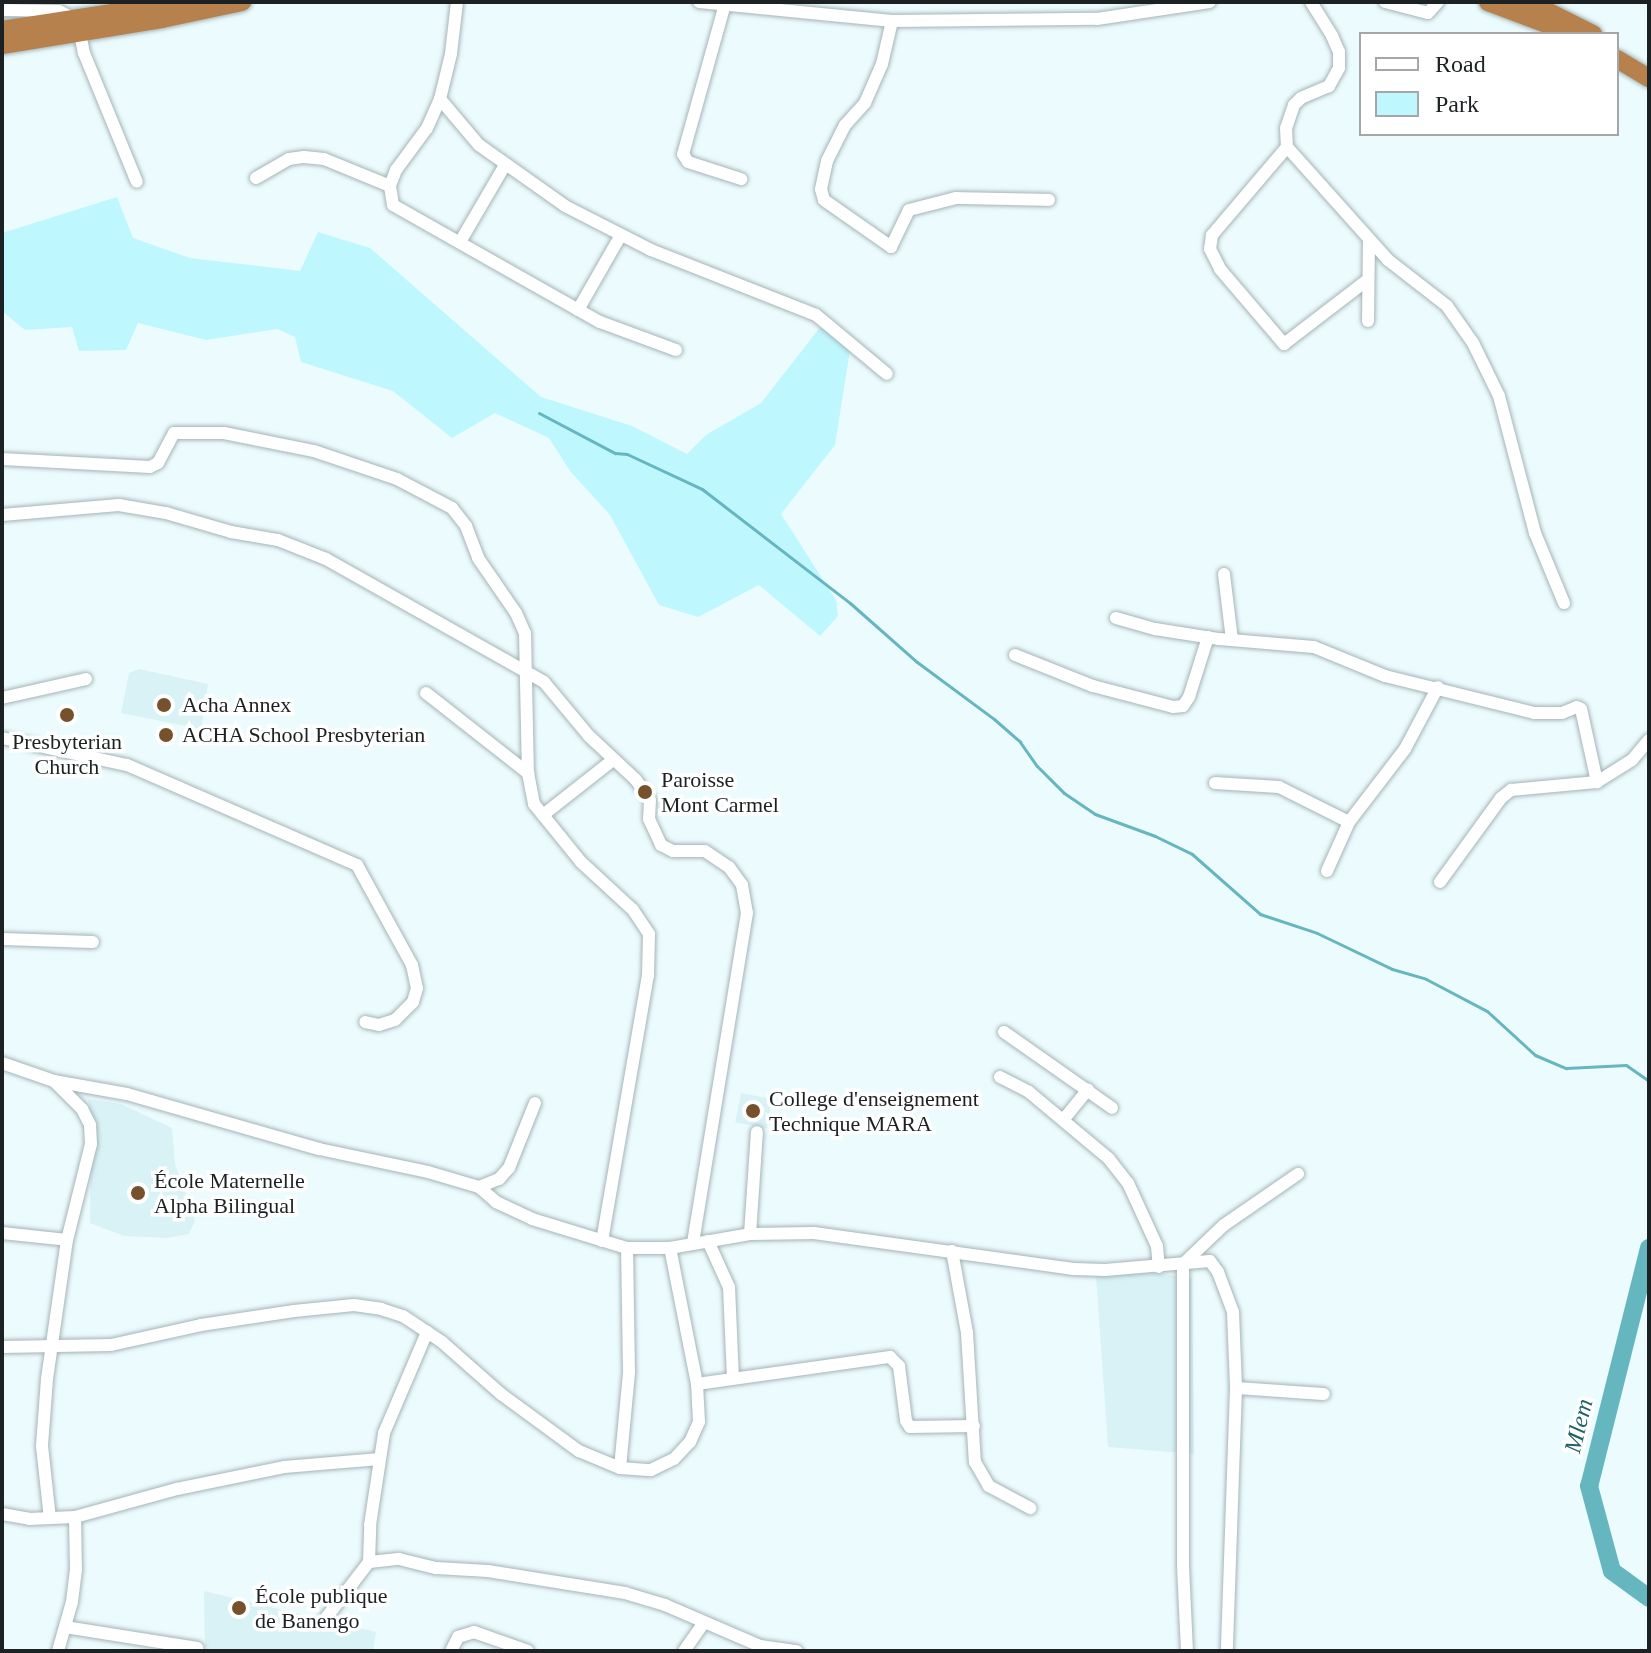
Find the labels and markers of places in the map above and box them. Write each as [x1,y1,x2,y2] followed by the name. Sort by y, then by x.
[182,692,293,718] place label: Acha Annex
[153,694,175,716] marker: Acha Annex
[58,706,76,724] marker: Presbyterian Church
[182,722,426,748] place label: ACHA School Presbyterian
[157,726,175,744] marker: ACHA School Presbyterian
[12,728,122,780] place label: Presbyterian Church
[661,766,779,818] place label: Paroisse Mont Carmel
[636,783,654,801] marker: Paroisse Mont Carmel
[769,1085,979,1136] place label: College d'enseignement Technique MARA
[744,1102,762,1120] marker: College d'enseignement Technique MARA
[154,1167,305,1218] place label: École Maternelle Alpha Bilingual
[129,1184,147,1202] marker: École Maternelle Alpha Bilingual
[255,1582,388,1634] place label: École publique de Banengo
[230,1599,248,1617] marker: École publique de Banengo

